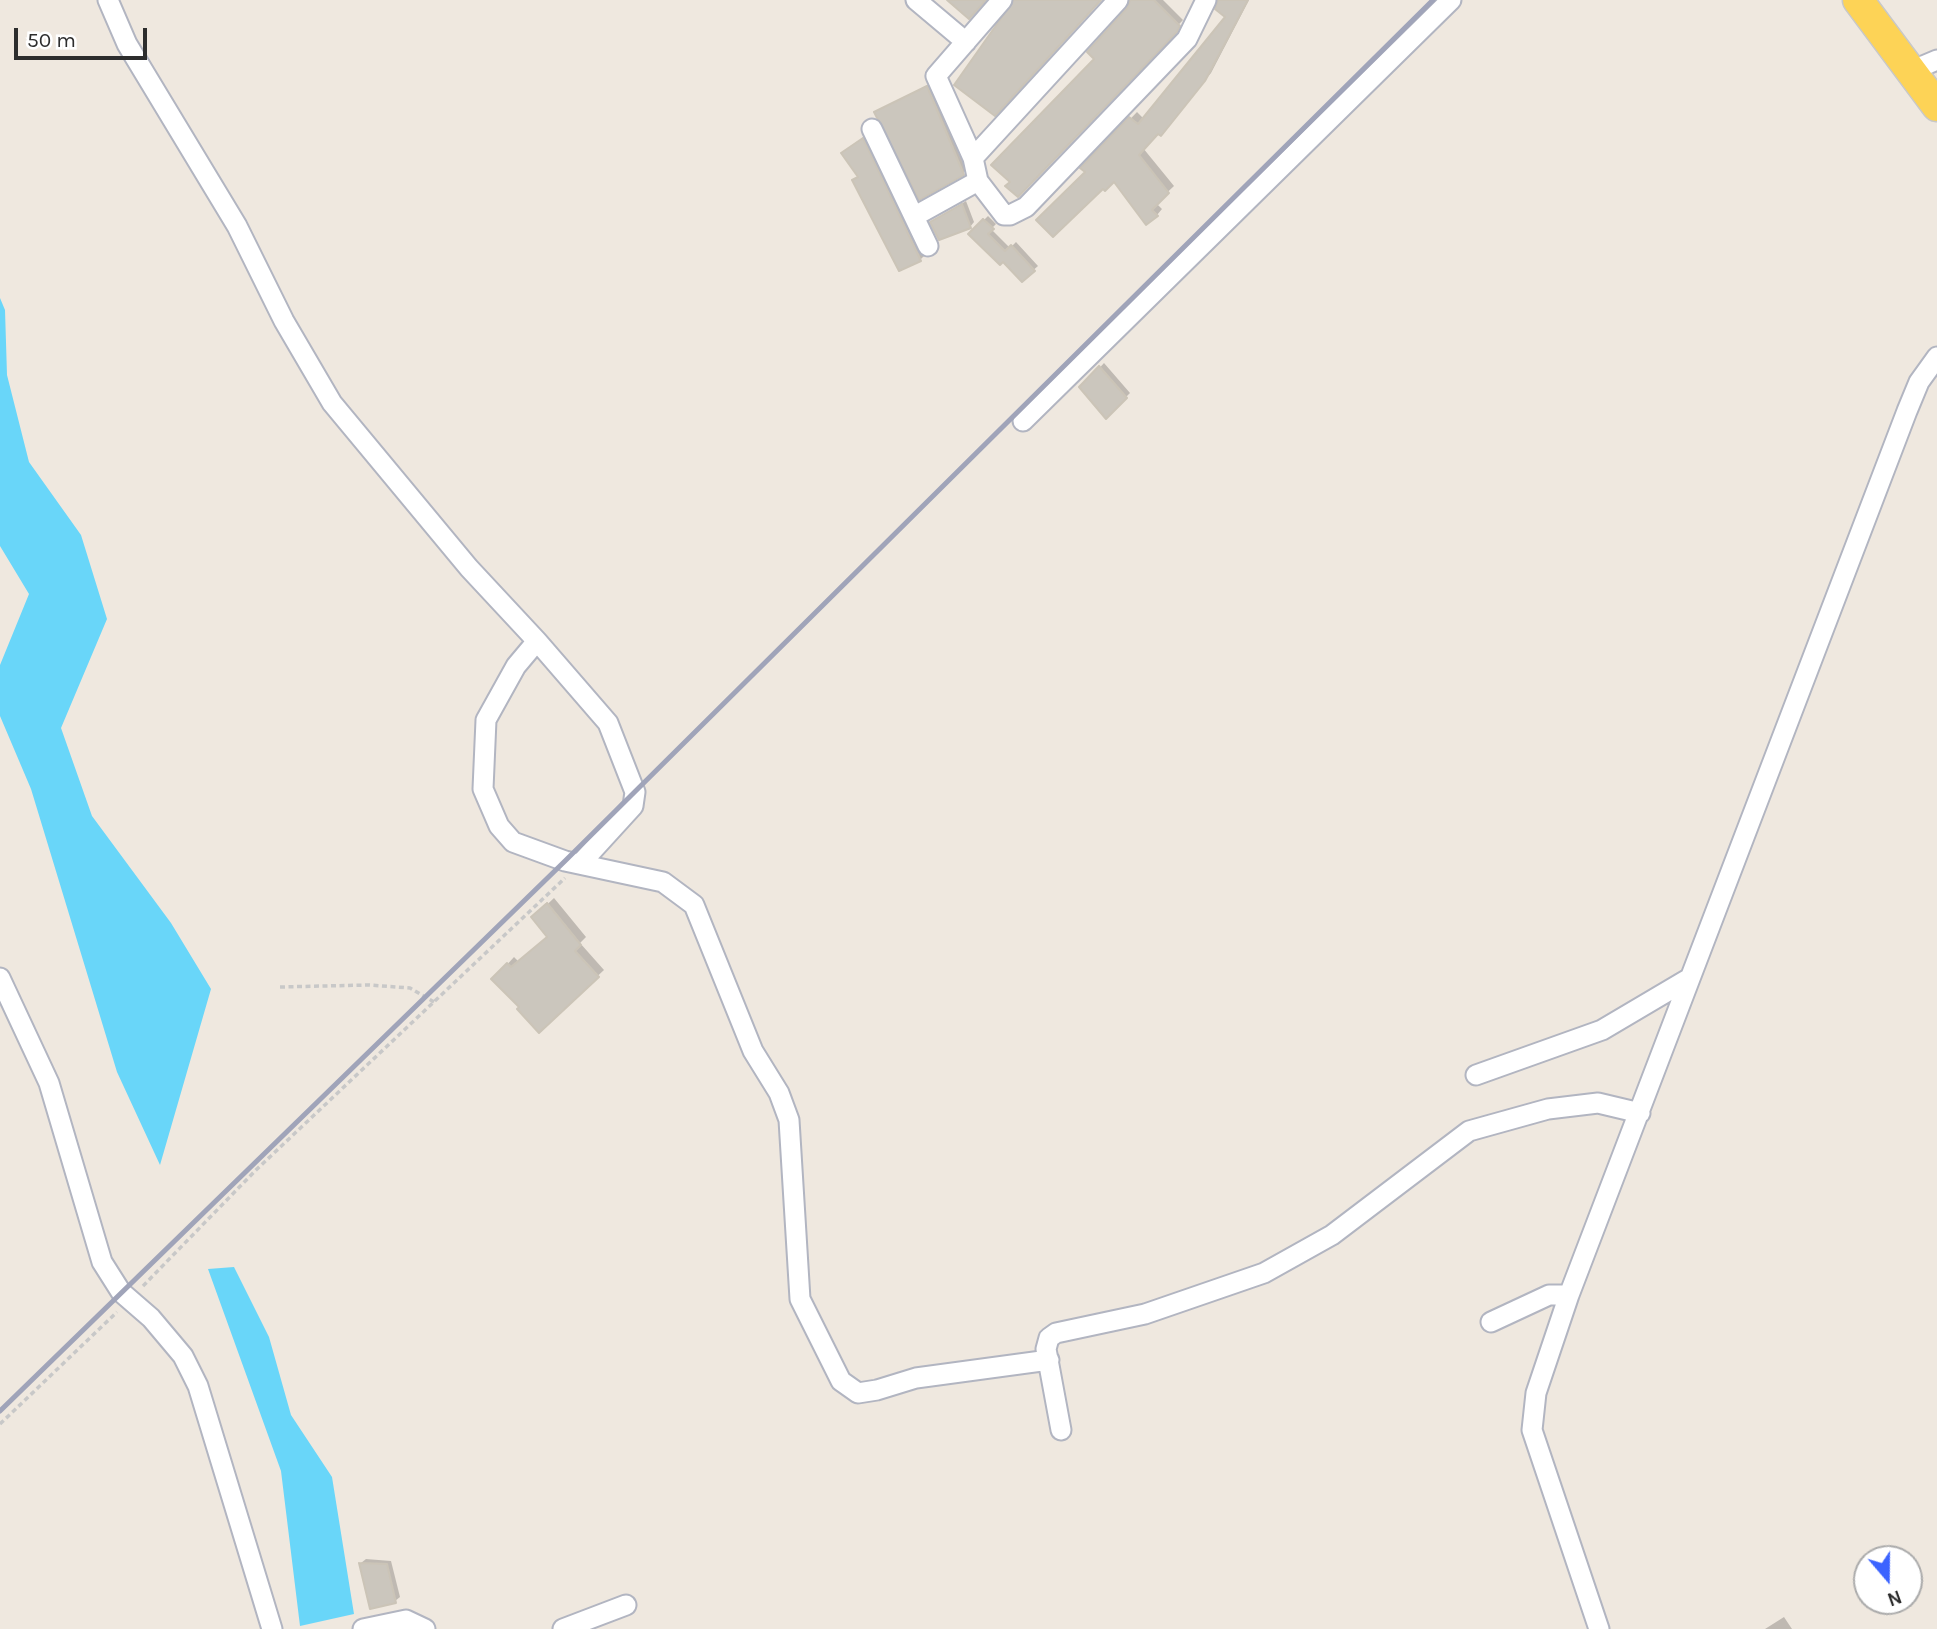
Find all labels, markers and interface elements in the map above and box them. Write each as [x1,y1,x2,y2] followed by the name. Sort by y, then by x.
[18,14,150,58] scale bar
[27,28,76,52] text: 50 m
[1853,1545,1923,1615] north arrow
[1884,1585,1905,1611] text: N

